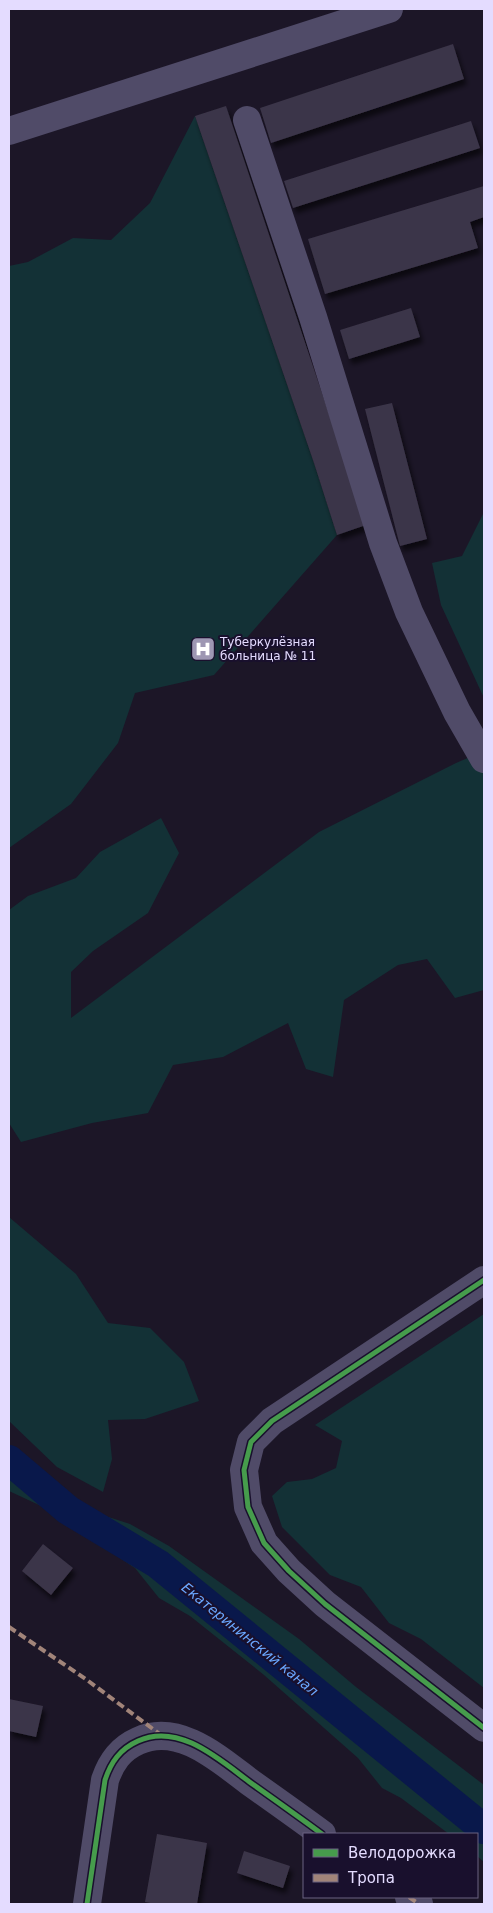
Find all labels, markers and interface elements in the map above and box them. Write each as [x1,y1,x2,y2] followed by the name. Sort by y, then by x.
[219,635,316,663] place label: Туберкулёзная больница № 11
[190,636,216,662] hospital icon: Туберкулёзная больница № 11
[179,1579,321,1699] water label: Екатерининский канал
[303,1833,478,1898] legend
[348,1844,456,1862] text: Велодорожка
[347,1869,395,1887] text: Тропа

